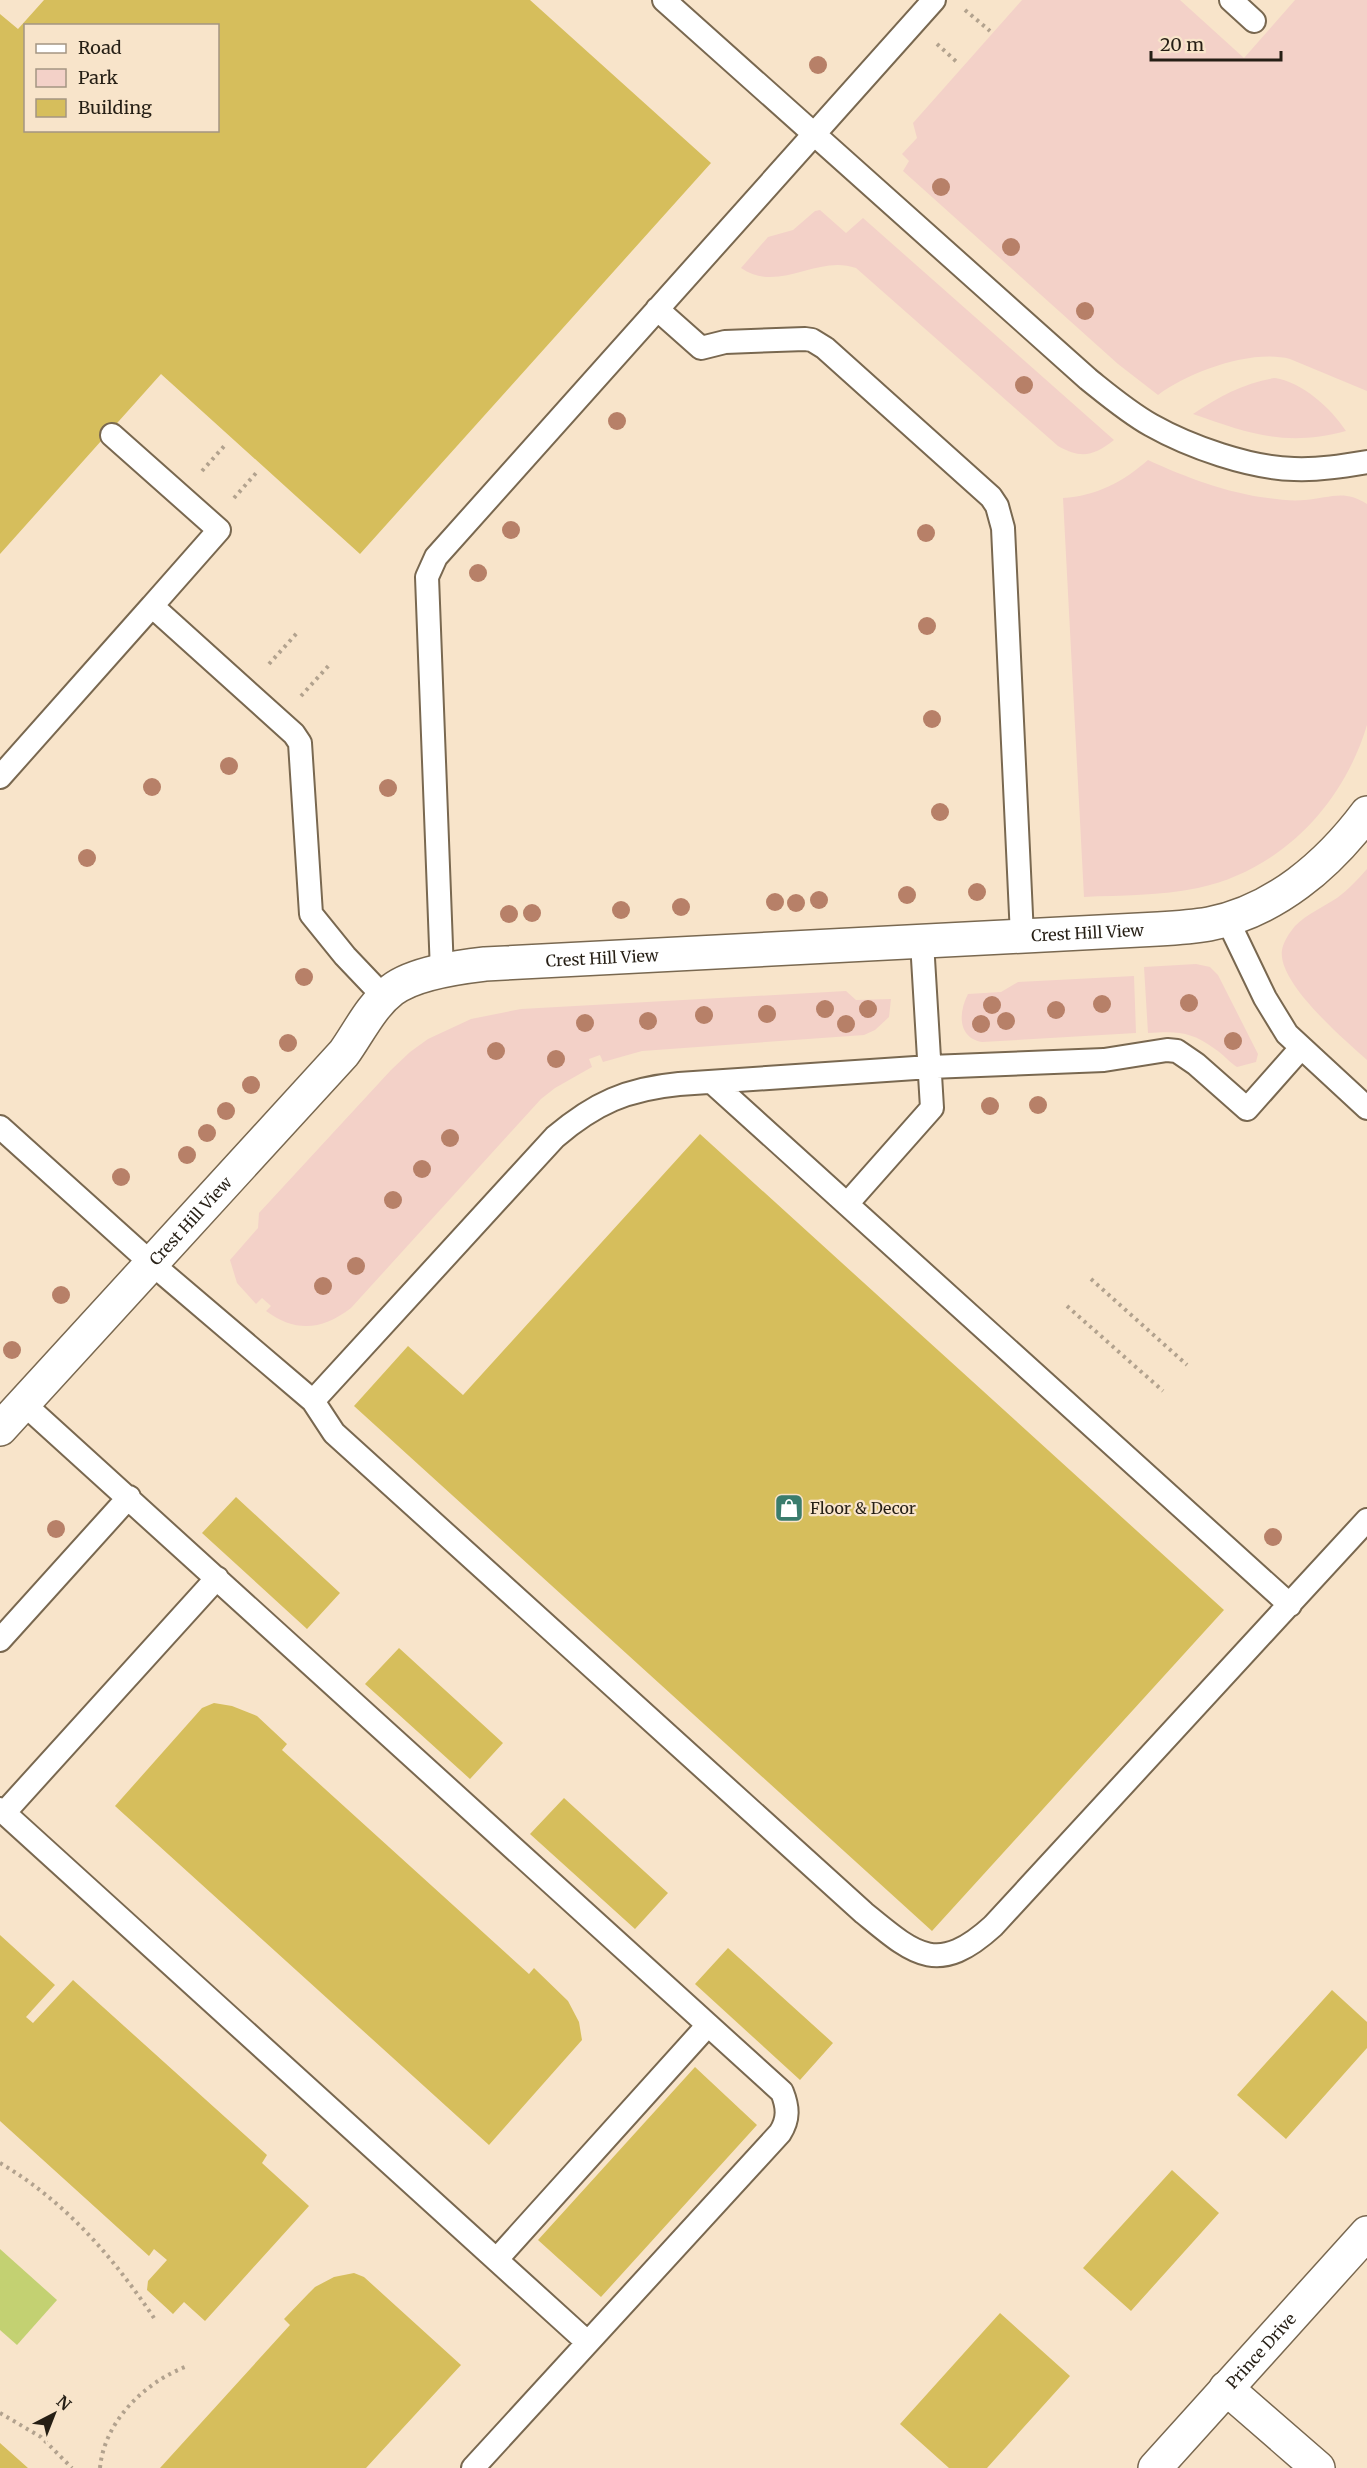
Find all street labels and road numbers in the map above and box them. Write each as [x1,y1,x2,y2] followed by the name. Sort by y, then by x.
[1031,920,1145,946] street label: Crest Hill View
[545,945,659,971] street label: Crest Hill View
[145,1172,236,1269] street label: Crest Hill View
[1222,2309,1300,2393] street label: Prince Drive

